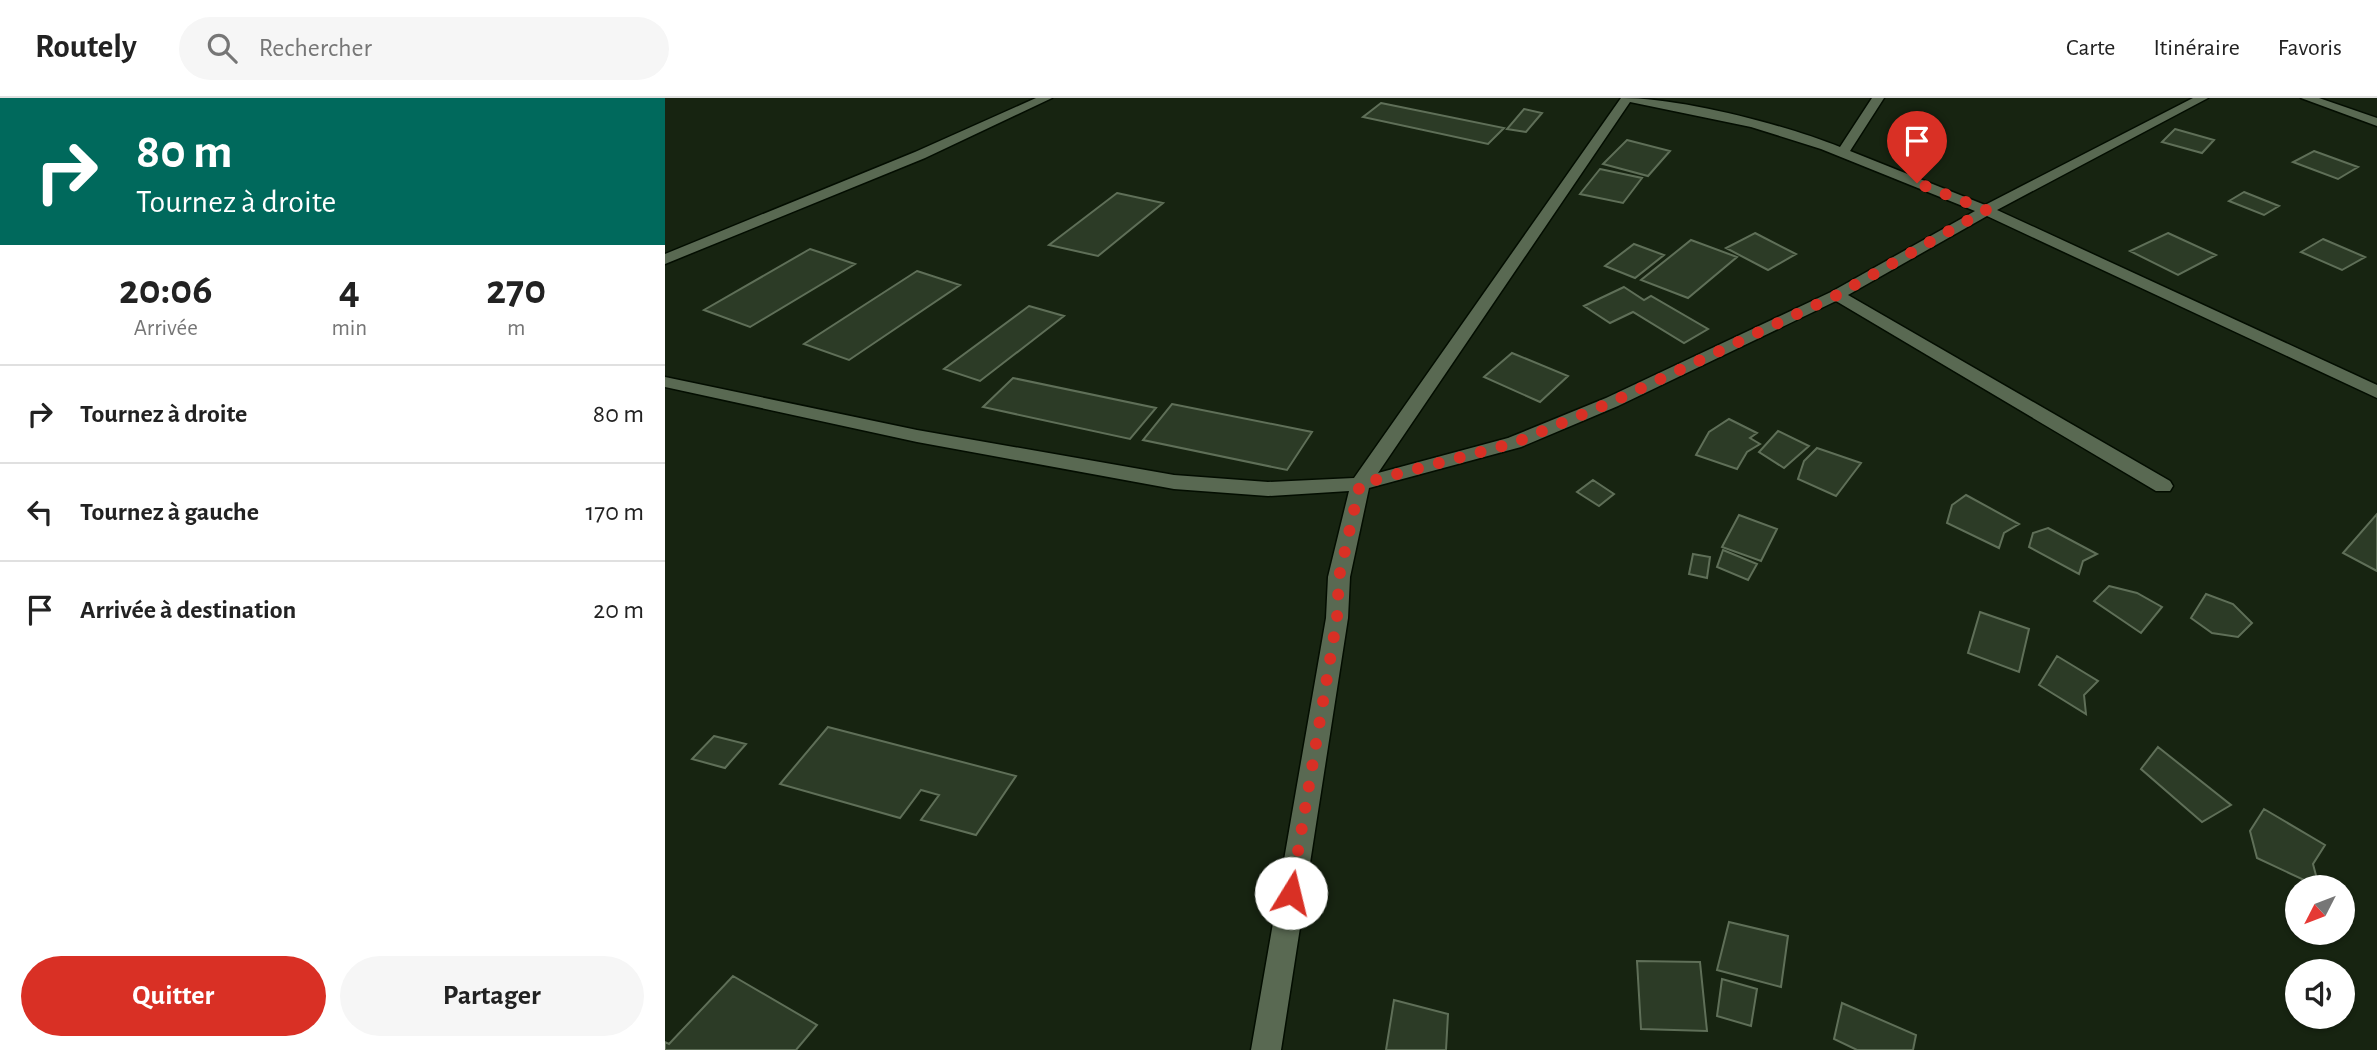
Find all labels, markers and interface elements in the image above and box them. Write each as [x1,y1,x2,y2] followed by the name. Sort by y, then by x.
[179,17,669,80] search box
[203,29,241,67] icon: search
[35,31,137,64] text: Routely
[259,35,372,61] text: Rechercher
[2066,36,2115,60] text: Carte
[2153,36,2240,60] text: Itinéraire
[2278,36,2342,60] text: Favoris
[1887,111,1947,183] pin
[1898,122,1936,160] icon: arrive
[21,126,112,217] icon: right
[136,128,233,177] text: 80 m
[136,186,336,218] text: Tournez à droite
[119,269,212,311] text: 20:06
[339,269,360,311] text: 4
[486,269,546,311] text: 270
[134,317,198,340] text: Arrivée
[331,317,367,340] text: min
[507,317,525,340] text: m
[21,395,59,433] icon: right
[80,401,247,427] text: Tournez à droite
[593,401,644,427] text: 80 m
[21,493,59,531] icon: left
[80,499,259,525] text: Tournez à gauche
[585,499,644,525] text: 170 m
[21,591,59,629] icon: arrive
[80,597,296,623] text: Arrivée à destination
[593,597,644,623] text: 20 m
[1254,856,1328,930] position arrow
[2285,875,2355,945] north arrow
[2285,875,2355,1029] map controls
[21,956,326,1036] button: Quitter
[340,956,644,1036] button: Partager
[2285,959,2355,1029] button: sound

